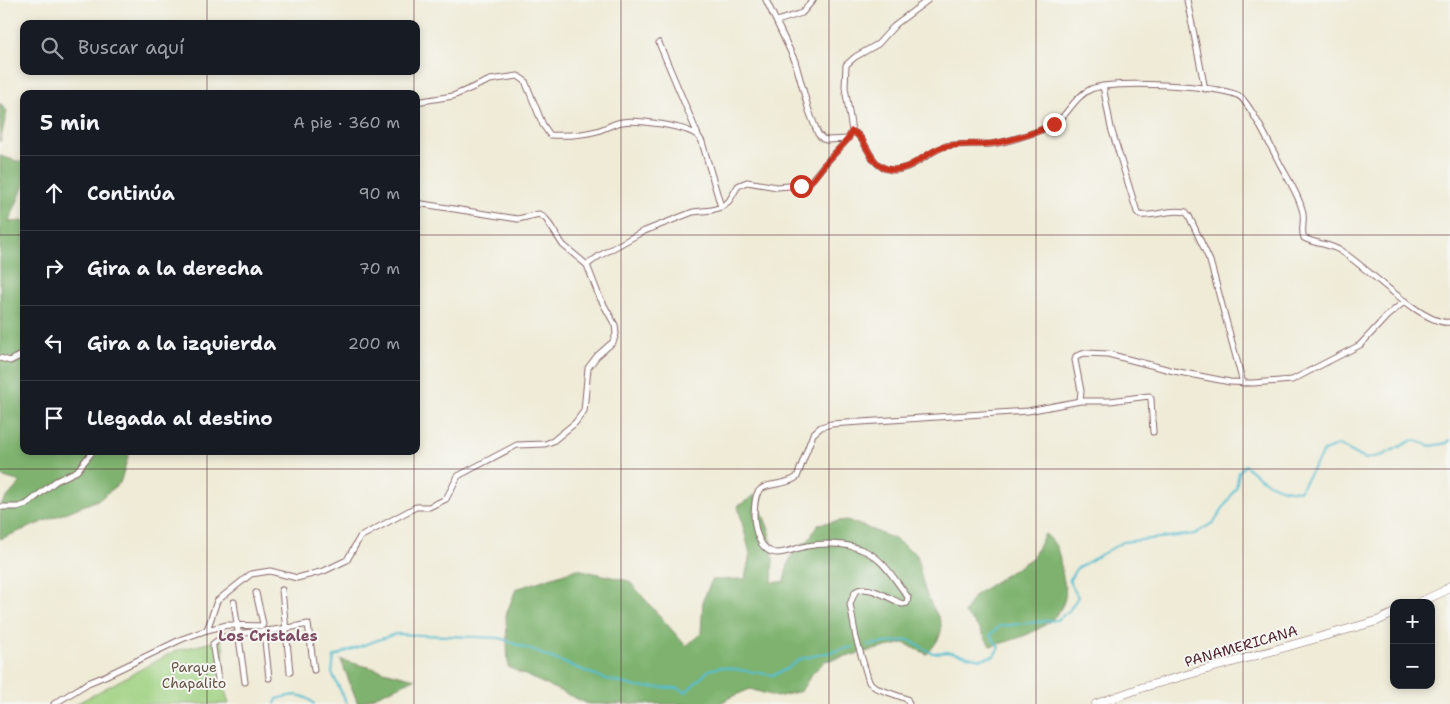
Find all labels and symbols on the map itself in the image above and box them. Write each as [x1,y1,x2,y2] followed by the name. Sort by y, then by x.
[1043,113,1066,136] route end
[790,175,813,198] route start
[1182,621,1300,671] street label: PANAMERICANA
[218,626,318,646] district label: Los Cristales
[162,658,226,692] park label: Parque Chapalito

